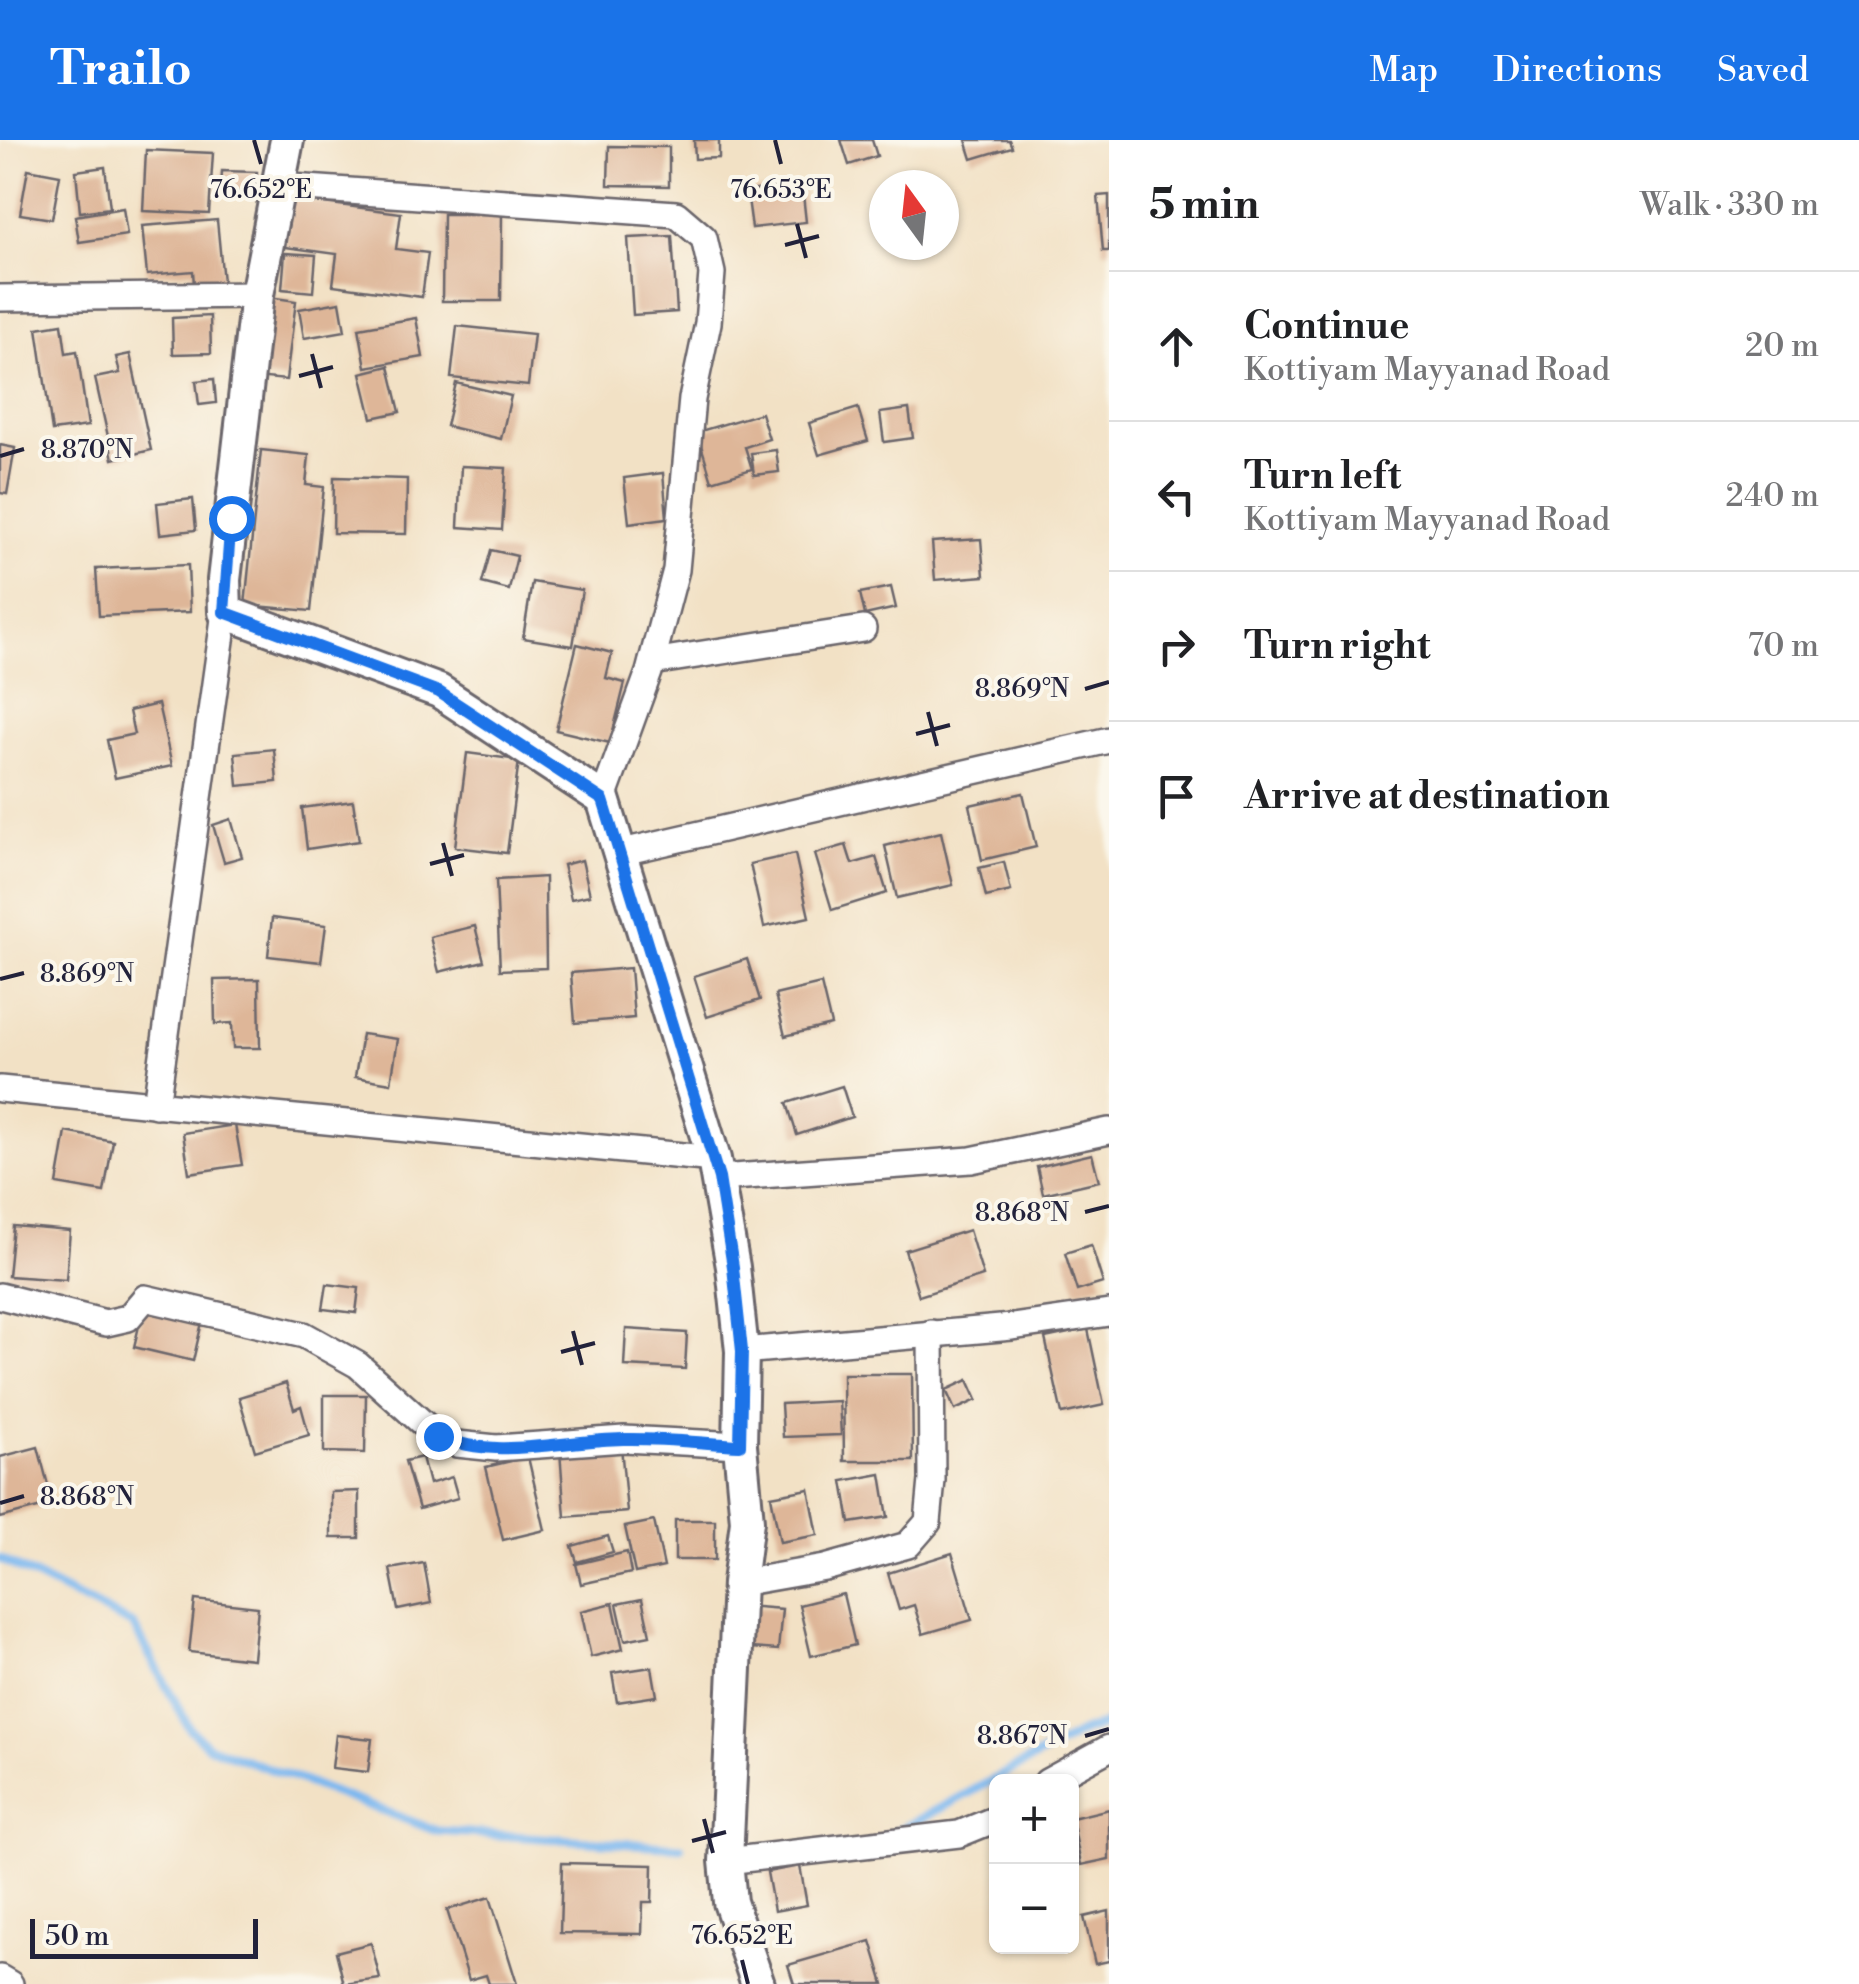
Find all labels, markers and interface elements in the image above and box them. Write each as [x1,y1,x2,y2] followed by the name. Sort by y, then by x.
[50,40,192,100] text: Trailo
[1369,49,1438,92] text: Map
[1493,49,1662,92] text: Directions
[1717,49,1809,92] text: Saved
[869,170,959,260] north arrow
[210,175,312,206] text: 76.652°E
[730,175,832,206] text: 76.653°E
[1149,179,1259,232] text: 5 min
[1640,185,1819,225] text: Walk · 330 m
[1244,303,1409,350] text: Continue
[1149,319,1204,374] icon: ahead
[1745,326,1819,366] text: 20 m
[1244,350,1610,390] text: Kottiyam Mayyanad Road
[41,435,134,466] text: 8.870°N
[1244,453,1401,500] text: Turn left
[1149,469,1204,524] icon: left
[1726,476,1819,516] text: 240 m
[209,496,255,542] route start
[1244,500,1610,540] text: Kottiyam Mayyanad Road
[1149,619,1204,674] icon: right
[1244,623,1430,670] text: Turn right
[1748,626,1819,666] text: 70 m
[975,674,1070,705] text: 8.869°N
[1149,769,1204,824] icon: arrive
[1244,773,1610,820] text: Arrive at destination
[40,959,135,990] text: 8.869°N
[975,1198,1070,1229] text: 8.868°N
[416,1414,462,1460] route end
[40,1482,135,1513] text: 8.868°N
[977,1721,1068,1752] text: 8.867°N
[989,1774,1079,1954] map controls
[989,1774,1079,1864] button: +
[989,1864,1079,1954] button: −
[30,1914,258,1958] scale bar
[45,1919,109,1954] text: 50 m
[691,1921,793,1952] text: 76.652°E

